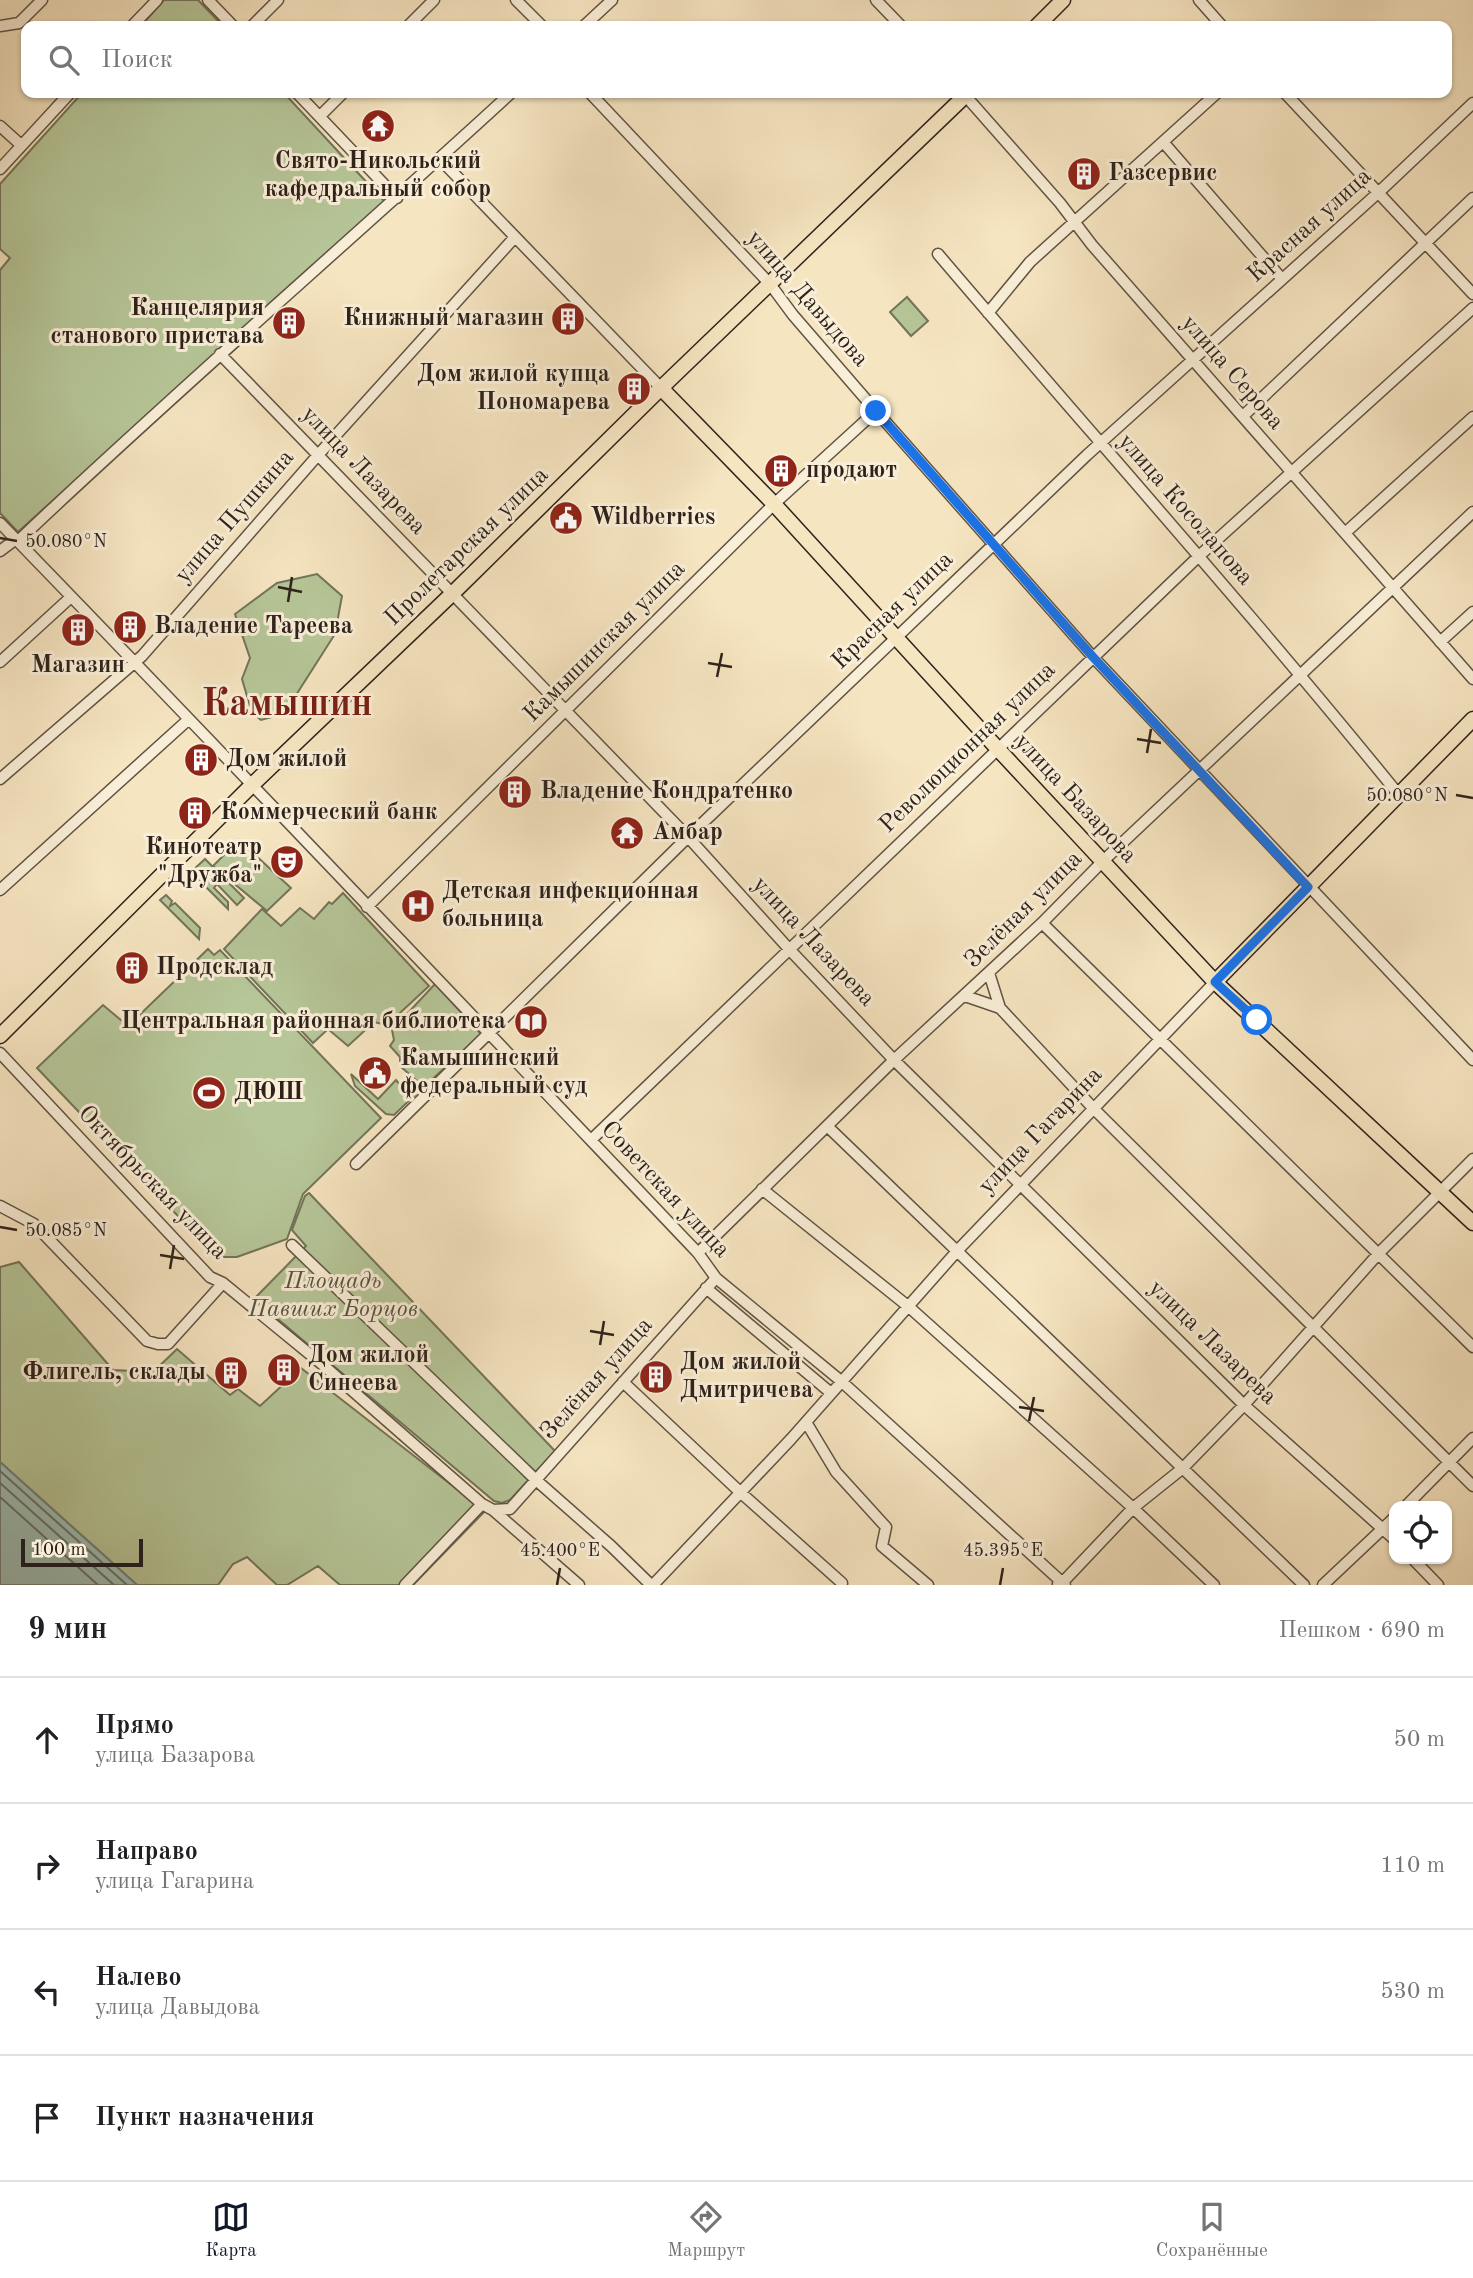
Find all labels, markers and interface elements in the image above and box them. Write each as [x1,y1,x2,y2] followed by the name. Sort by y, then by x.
[21,21,1452,98] search box
[45,41,83,79] icon: search
[101,47,173,73] text: Поиск
[359,107,397,145] temple icon: Свято-Никольский кафедральный собор
[265,150,491,202] place label: Свято-Никольский кафедральный собор
[1065,155,1103,193] building icon: Газсервис
[1108,162,1217,186] place label: Газсервис
[1243,164,1377,288] street label: Красная улица
[741,226,873,372] street label: улица Давыдова
[50,297,264,349] place label: Канцелярия станового пристава
[549,300,587,338] building icon: Книжный магазин
[270,304,308,342] building icon: Канцелярия станового пристава
[343,307,544,331] place label: Книжный магазин
[1176,311,1288,435] street label: улица Серова
[417,363,610,415] place label: Дом жилой купца Пономарева
[615,370,653,408] building icon: Дом жилой купца Пономарева
[860,395,891,426] route end
[296,402,430,540] street label: улица Лазарева
[1113,430,1257,591] street label: улица Косолапова
[171,446,299,588] street label: улица Пушкина
[762,452,800,490] building icon: продают
[806,459,897,483] place label: продают
[381,463,553,631] street label: Пролетарская улица
[547,499,585,537] public building icon: Wildberries
[590,506,715,530] place label: Wildberries
[25,533,107,551] text: 50.080°N
[828,547,958,674] street label: Красная улица
[520,557,690,727] street label: Камышинская улица
[111,608,149,646] building icon: Владение Тареева
[59,611,97,649] building icon: Магазин
[154,615,353,639] place label: Владение Тареева
[31,654,125,678] place label: Магазин
[875,658,1061,838] street label: Революционная улица
[201,686,373,724] district label: Камышин
[1009,730,1141,868] street label: улица Базарова
[182,741,220,779] building icon: Дом жилой
[226,748,347,772] place label: Дом жилой
[496,773,534,811] building icon: Владение Кондратенко
[540,780,793,804] place label: Владение Кондратенко
[1366,787,1448,805] text: 50.080°N
[176,794,214,832] building icon: Коммерческий банк
[220,801,438,825] place label: Коммерческий банк
[608,814,646,852] temple icon: Амбар
[652,821,723,845] place label: Амбар
[145,836,262,888] place label: Кинотеатр "Дружба"
[268,843,306,881] theatre icon: Кинотеатр "Дружба"
[961,847,1087,973] street label: Зелёная улица
[747,872,879,1012] street label: улица Лазарева
[442,880,699,932] place label: Детская инфекционная больница
[399,887,437,925] hospital icon: Детская инфекционная больница
[113,949,151,987] building icon: Продсклад
[156,956,273,980] place label: Продсклад
[512,1003,550,1041] library icon: Центральная районная библиотека
[1241,1004,1272,1035] route start
[121,1010,506,1034] place label: Центральная районная библиотека
[400,1047,587,1099] place label: Камышинский федеральный суд
[356,1054,394,1092] public building icon: Камышинский федеральный суд
[975,1063,1107,1199] street label: улица Гагарина
[190,1074,228,1112] sports icon: ДЮШ
[234,1081,303,1105] place label: ДЮШ
[73,1102,231,1264] street label: Октябрьская улица
[596,1117,734,1263] street label: Советская улица
[25,1222,107,1240] text: 50.085°N
[247,1270,418,1322] park label: Площадь Павших Борцов
[1143,1276,1281,1410] street label: улица Лазарева
[536,1313,658,1445] street label: Зелёная улица
[308,1344,429,1396] place label: Дом жилой Синеева
[265,1351,303,1389] building icon: Дом жилой Синеева
[680,1351,813,1403] place label: Дом жилой Дмитричева
[212,1354,250,1392] building icon: Флигель, склады
[637,1358,675,1396] building icon: Дом жилой Дмитричева
[23,1361,206,1385] place label: Флигель, склады
[1389,1501,1452,1564] map controls
[1389,1501,1452,1564] button: locate
[21,1536,144,1568] scale bar
[32,1541,85,1560] text: 100 m
[520,1542,600,1560] text: 45.400°E
[963,1542,1043,1560] text: 45.395°E
[28,1615,107,1645] text: 9 мин
[1279,1619,1445,1642] text: Пешком · 690 m
[95,1713,174,1739] text: Прямо
[28,1721,66,1759] icon: ahead
[1394,1728,1445,1751] text: 50 m
[95,1744,255,1767] text: улица Базарова
[95,1839,198,1865] text: Направо
[28,1847,66,1885] icon: right
[1380,1854,1445,1877] text: 110 m
[95,1870,254,1893] text: улица Гагарина
[95,1965,182,1991] text: Налево
[28,1973,66,2011] icon: left
[1380,1980,1445,2003] text: 530 m
[95,1996,260,2019] text: улица Давыдова
[28,2099,66,2137] icon: arrive
[95,2105,314,2131] text: Пункт назначения
[205,2198,257,2263] tab: Карта
[667,2198,745,2263] tab: Маршрут
[1156,2198,1268,2263] tab: Сохранённые

